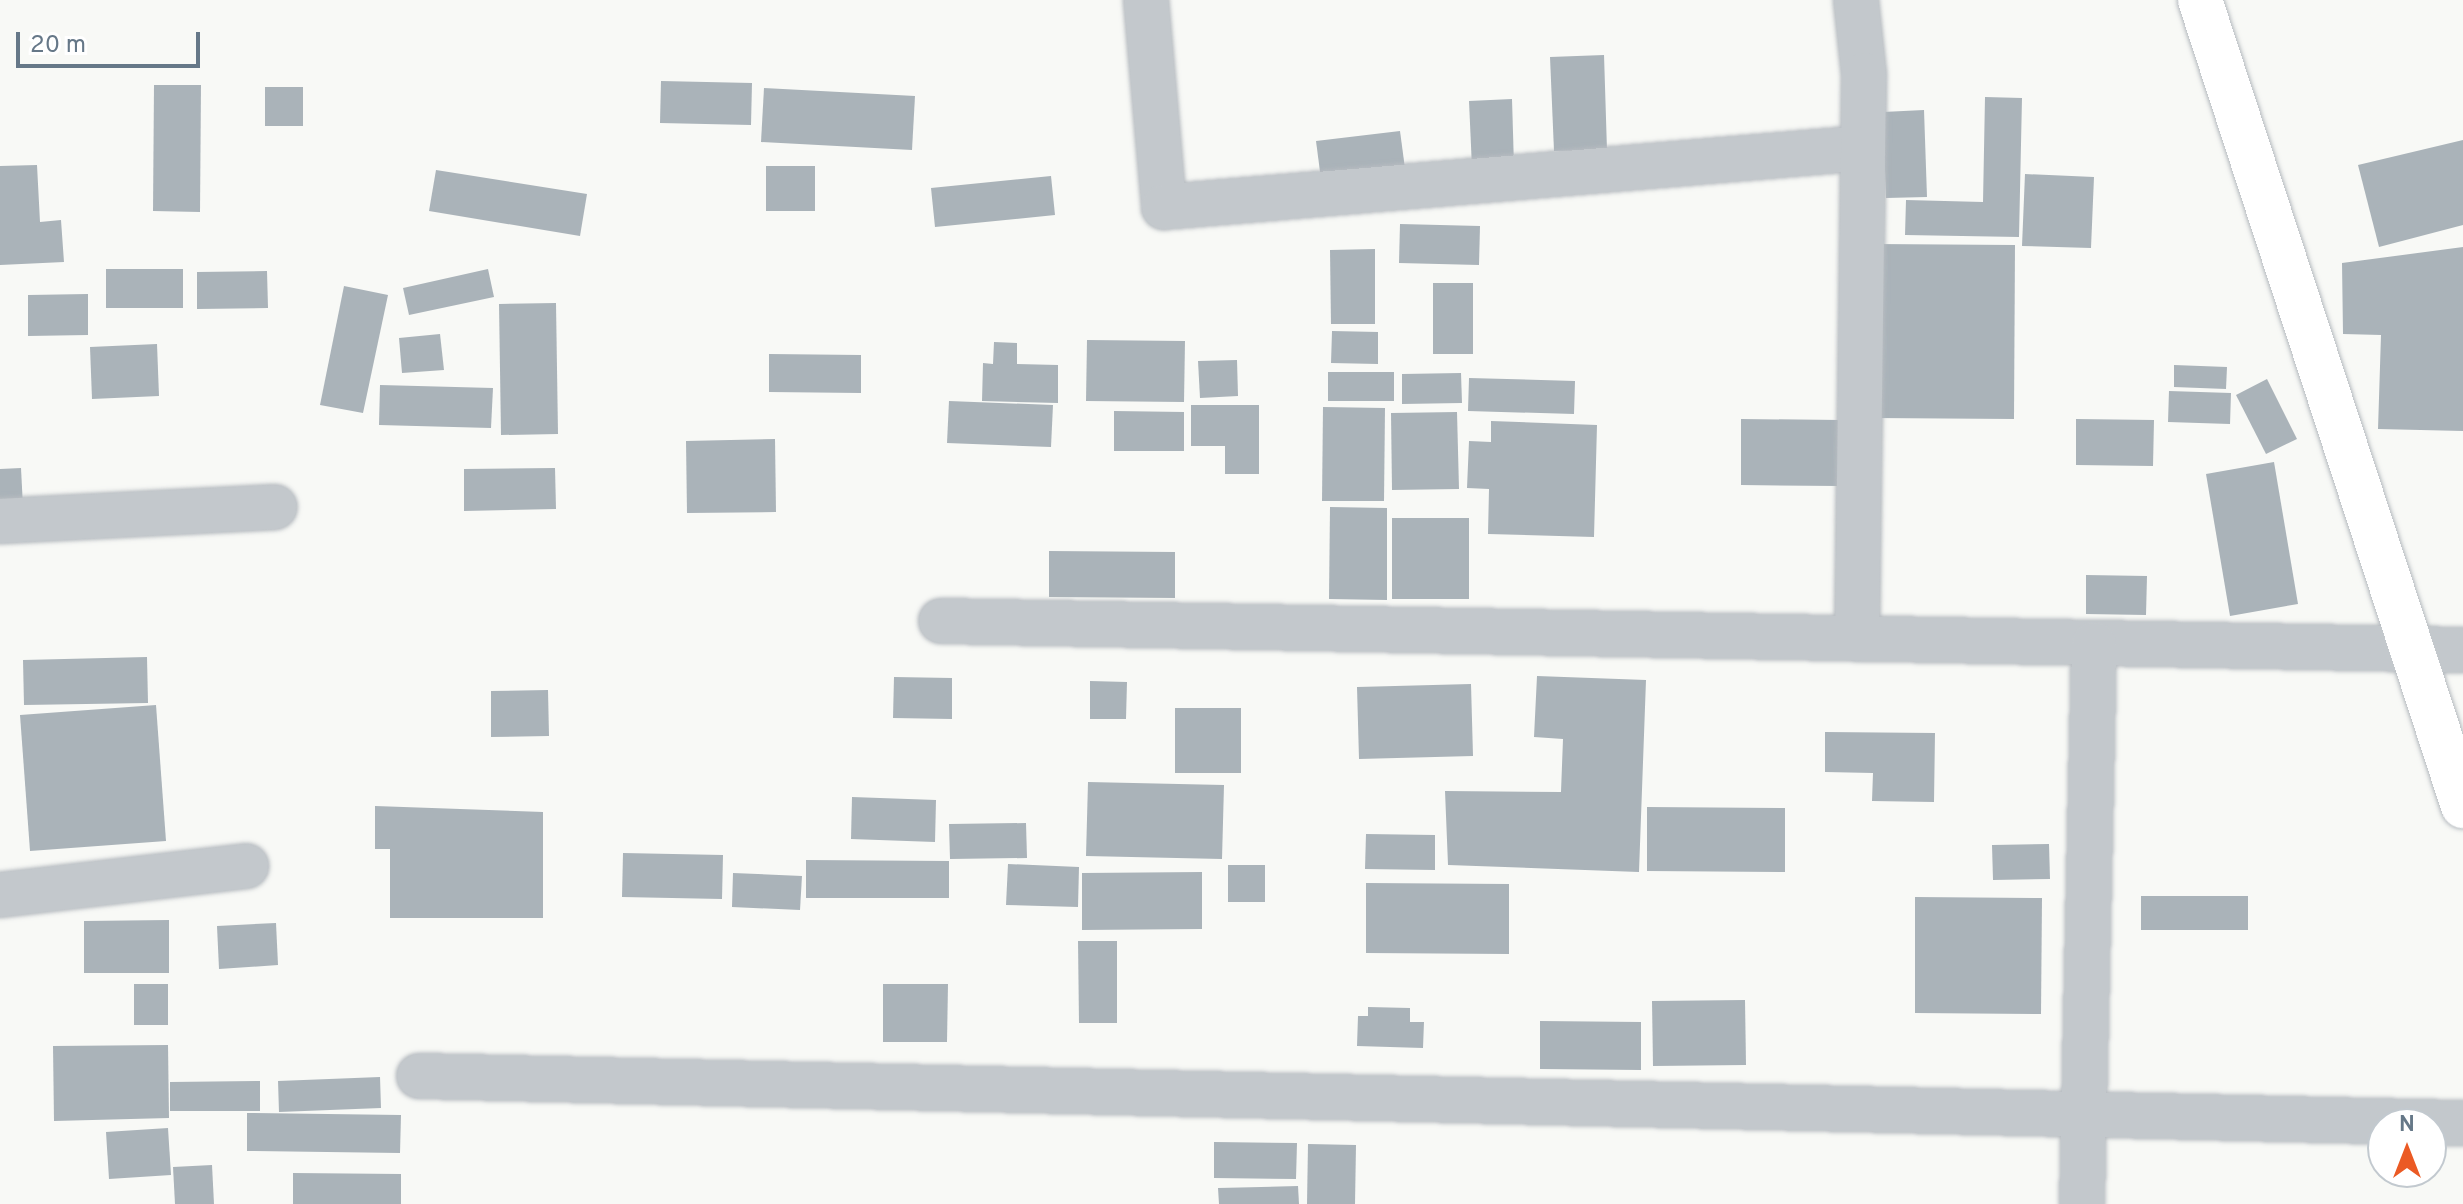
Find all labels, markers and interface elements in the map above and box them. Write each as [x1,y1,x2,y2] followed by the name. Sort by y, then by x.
[20,16,204,66] scale bar
[30,31,86,61] text: 20 m
[2367,1108,2447,1188] north arrow
[2399,1112,2415,1139] text: N

